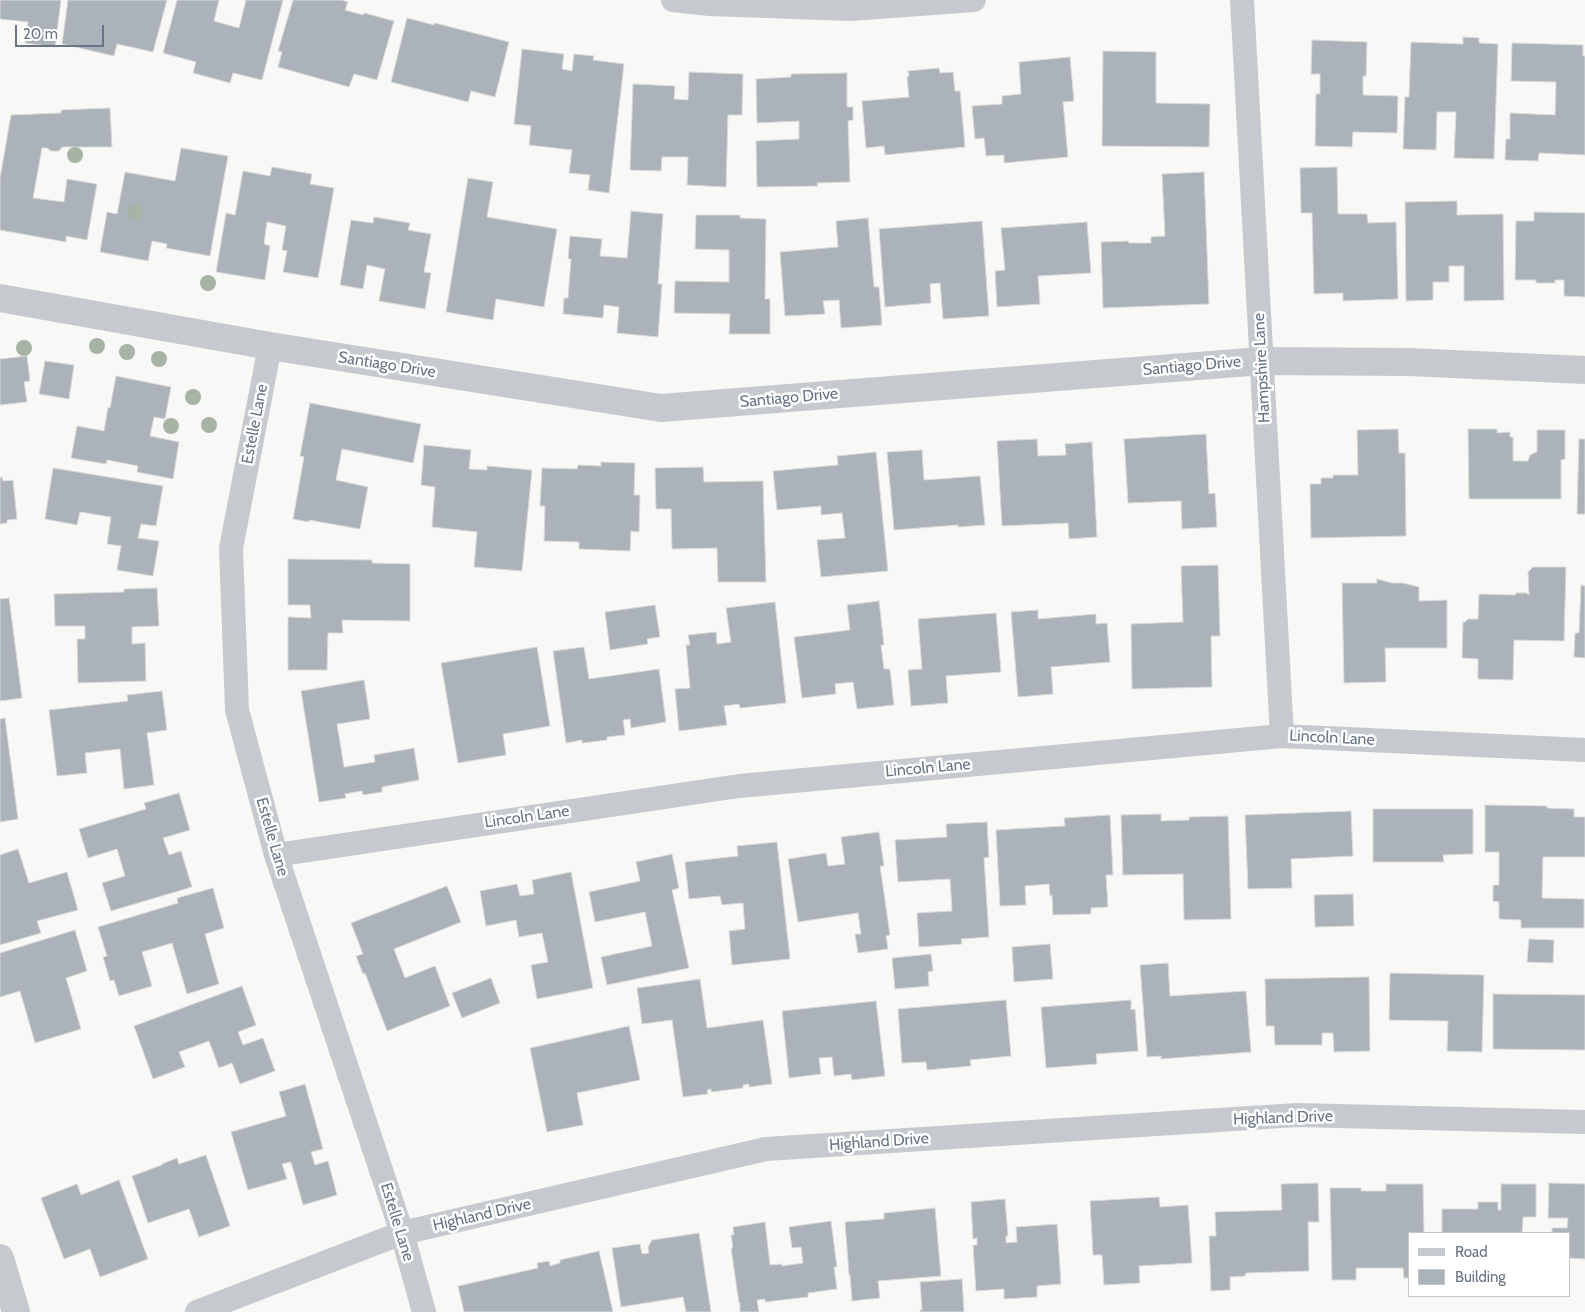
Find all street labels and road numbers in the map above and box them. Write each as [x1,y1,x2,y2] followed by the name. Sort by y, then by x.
[1250,313,1274,423] street label: Hampshire Lane
[337,348,437,382] street label: Santiago Drive
[1142,352,1242,380] street label: Santiago Drive
[238,382,272,466] street label: Estelle Lane
[739,384,839,412] street label: Santiago Drive
[1289,726,1375,750] street label: Lincoln Lane
[885,755,971,781] street label: Lincoln Lane
[252,795,292,879] street label: Estelle Lane
[483,802,571,832] street label: Lincoln Lane
[1233,1107,1333,1129] street label: Highland Drive
[828,1129,930,1155] street label: Highland Drive
[376,1180,418,1264] street label: Estelle Lane
[431,1194,533,1236] street label: Highland Drive

